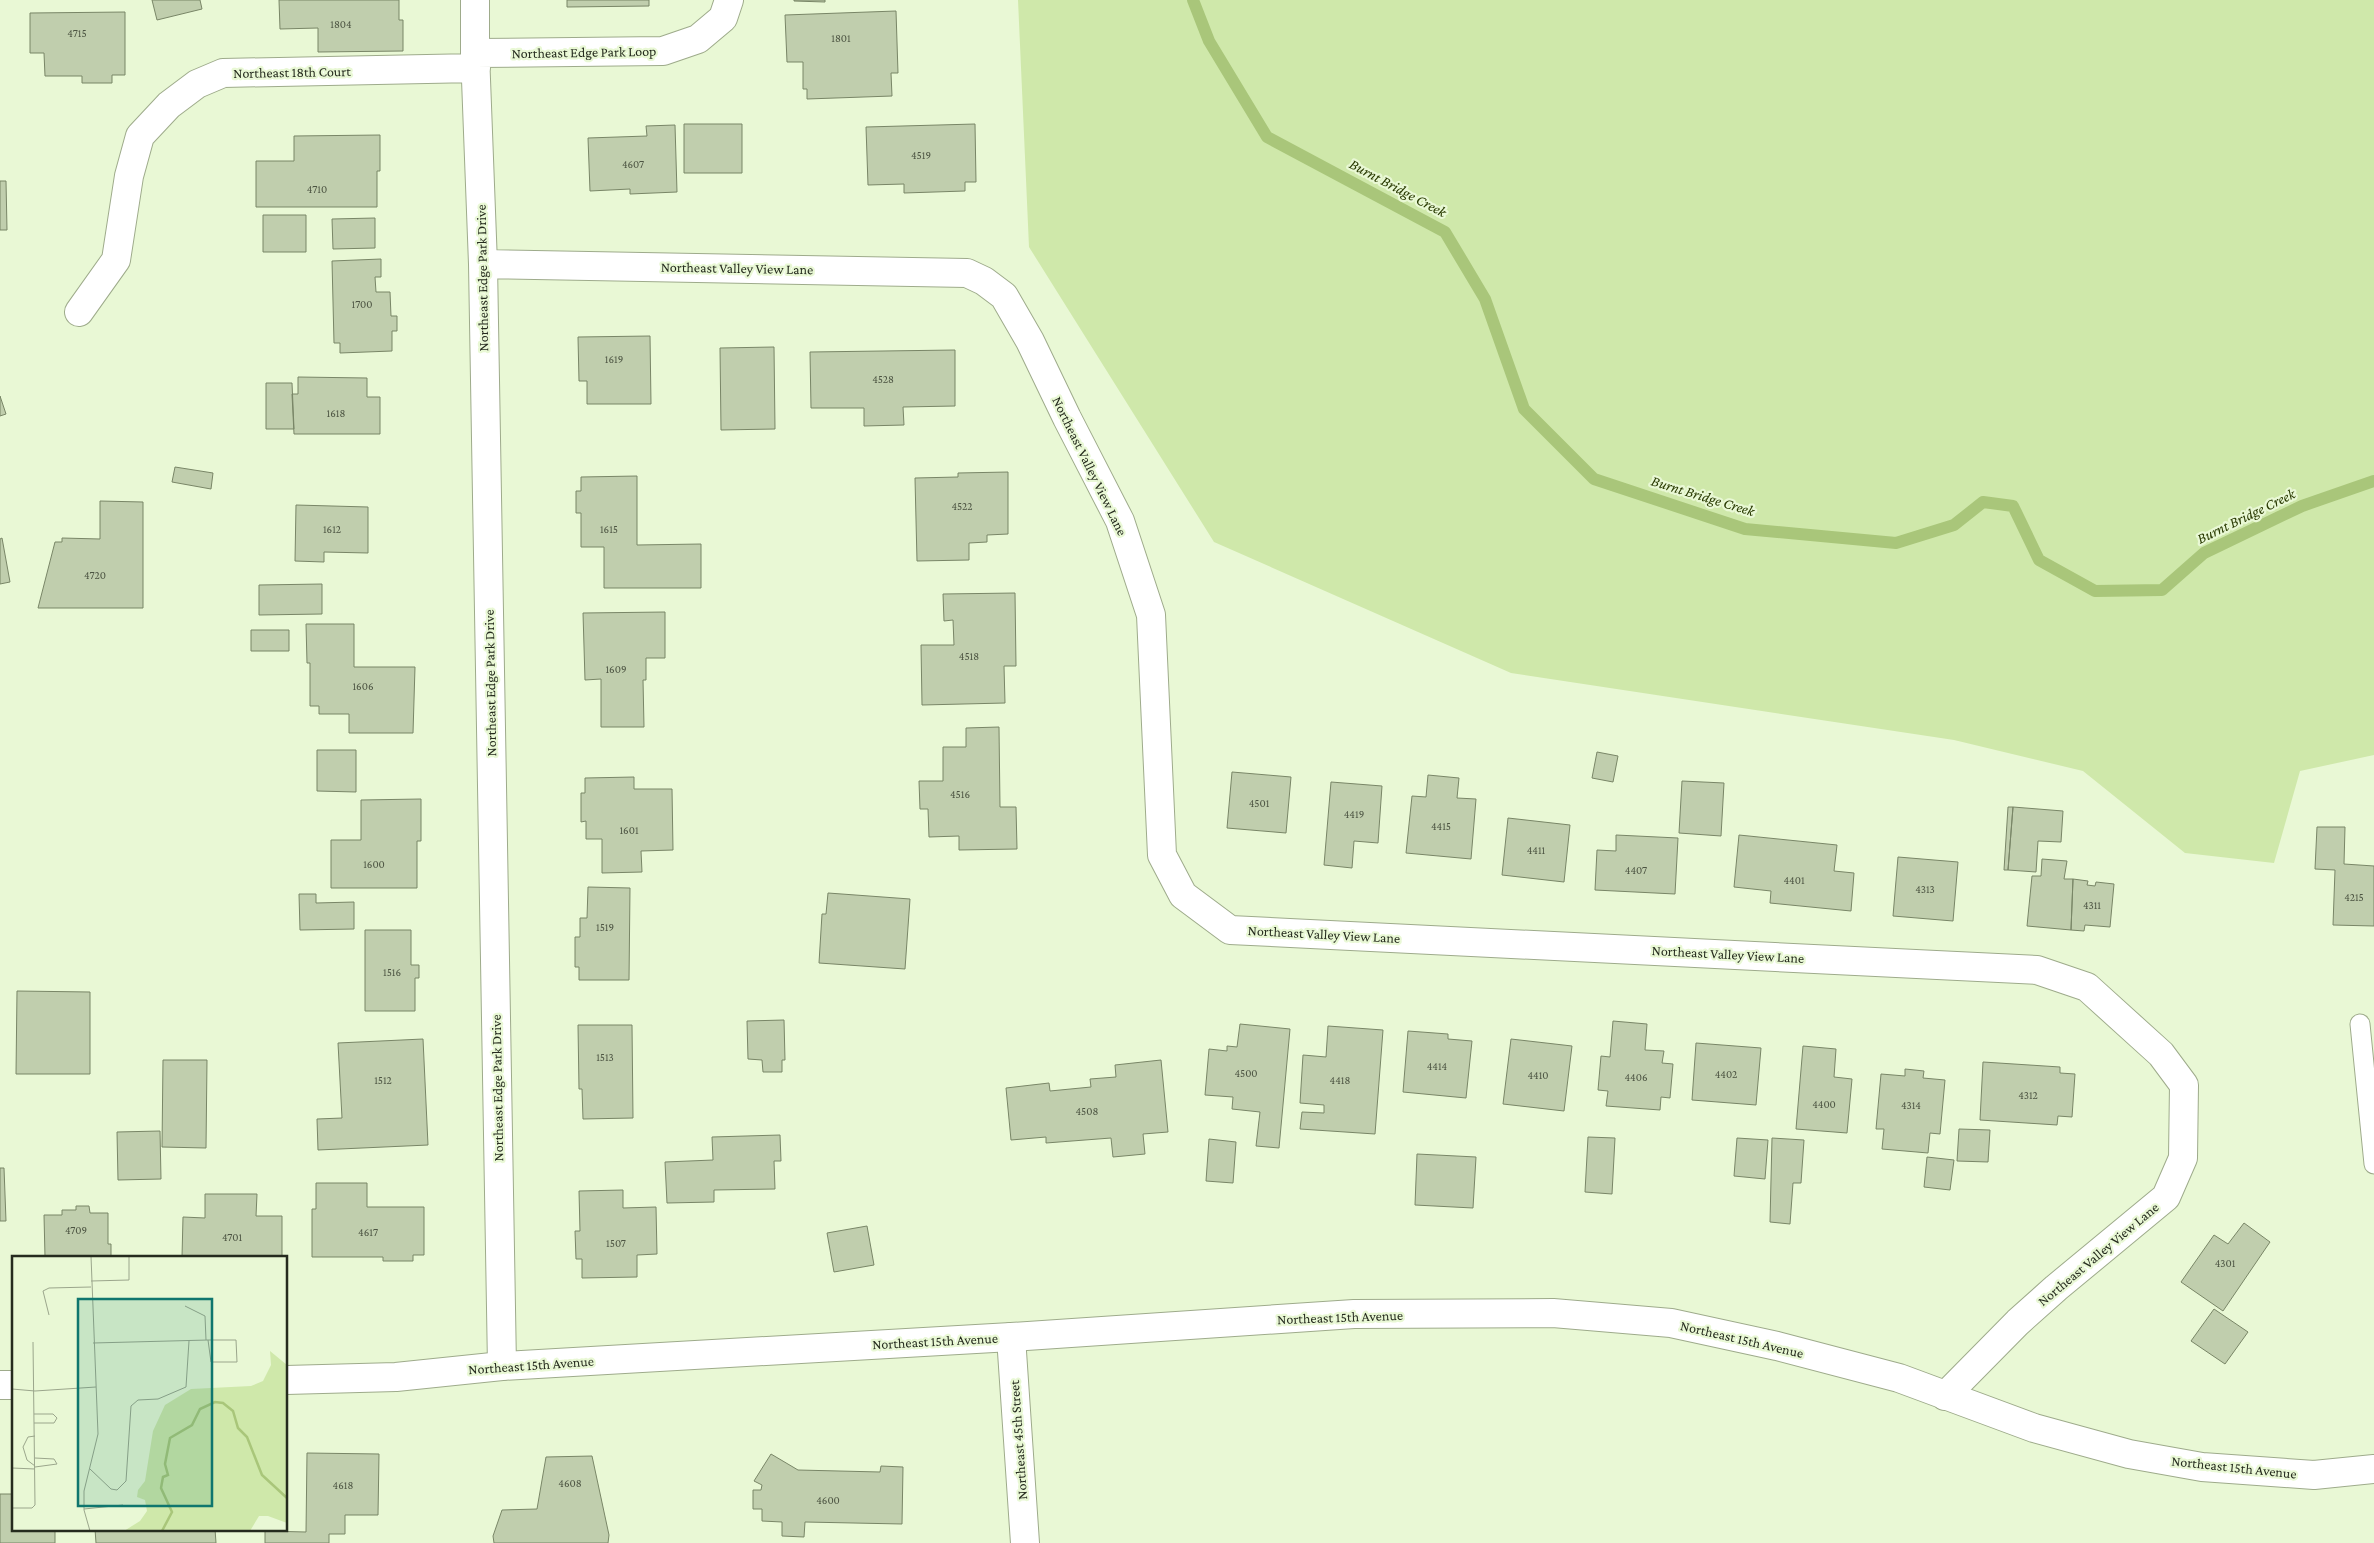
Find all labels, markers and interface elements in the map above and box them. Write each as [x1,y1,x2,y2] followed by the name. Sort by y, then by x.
[330,18,352,30] house number: 1804
[67,27,87,39] house number: 4715
[831,32,851,44] house number: 1801
[511,43,657,61] street label: Northeast Edge Park Loop
[233,63,351,81] street label: Northeast 18th Court
[911,149,931,161] house number: 4519
[1346,156,1450,222] water label: Burnt Bridge Creek
[622,158,644,170] house number: 4607
[307,183,327,195] house number: 4710
[473,204,491,352] street label: Northeast Edge Park Drive
[661,259,813,277] street label: Northeast Valley View Lane
[351,298,373,310] house number: 1700
[605,353,623,365] house number: 1619
[872,373,894,385] house number: 4528
[1049,394,1131,538] street label: Northeast Valley View Lane
[327,407,345,419] house number: 1618
[1649,473,1758,521] water label: Burnt Bridge Creek
[2194,485,2299,548] water label: Burnt Bridge Creek
[952,500,972,512] house number: 4522
[323,523,341,535] house number: 1612
[600,523,618,535] house number: 1615
[84,569,106,581] house number: 4720
[481,609,499,757] street label: Northeast Edge Park Drive
[959,650,979,662] house number: 4518
[605,663,627,675] house number: 1609
[352,680,374,692] house number: 1606
[950,788,970,800] house number: 4516
[1249,797,1270,809] house number: 4501
[1344,808,1364,820] house number: 4419
[1431,820,1451,832] house number: 4415
[619,824,639,836] house number: 1601
[1527,844,1546,856] house number: 4411
[363,858,385,870] house number: 1600
[1625,864,1647,876] house number: 4407
[1783,874,1805,886] house number: 4401
[1915,883,1935,895] house number: 4313
[2344,891,2364,903] house number: 4215
[2083,899,2101,911] house number: 4311
[596,921,614,933] house number: 1519
[1247,922,1401,946] street label: Northeast Valley View Lane
[1651,942,1805,966] street label: Northeast Valley View Lane
[383,966,401,978] house number: 1516
[488,1014,506,1162] street label: Northeast Edge Park Drive
[596,1051,614,1063] house number: 1513
[1427,1060,1448,1072] house number: 4414
[1234,1067,1258,1079] house number: 4500
[1715,1068,1737,1080] house number: 4402
[1527,1069,1549,1081] house number: 4410
[1624,1071,1648,1083] house number: 4406
[374,1074,392,1086] house number: 1512
[1330,1074,1350,1086] house number: 4418
[2018,1089,2038,1101] house number: 4312
[1812,1098,1836,1110] house number: 4400
[1901,1099,1921,1111] house number: 4314
[1076,1105,1099,1117] house number: 4508
[2034,1199,2162,1309] street label: Northeast Valley View Lane
[65,1224,87,1236] house number: 4709
[358,1226,378,1238] house number: 4617
[222,1231,242,1243] house number: 4701
[606,1237,626,1249] house number: 1507
[12,1256,288,1530] inset map
[2215,1257,2236,1269] house number: 4301
[1277,1307,1403,1327] street label: Northeast 15th Avenue
[1679,1317,1805,1361] street label: Northeast 15th Avenue
[872,1330,998,1352] street label: Northeast 15th Avenue
[468,1353,594,1377] street label: Northeast 15th Avenue
[1006,1379,1030,1500] street label: Northeast 45th Street
[2171,1452,2297,1482] street label: Northeast 15th Avenue
[558,1477,582,1489] house number: 4608
[333,1479,353,1491] house number: 4618
[816,1494,840,1506] house number: 4600

